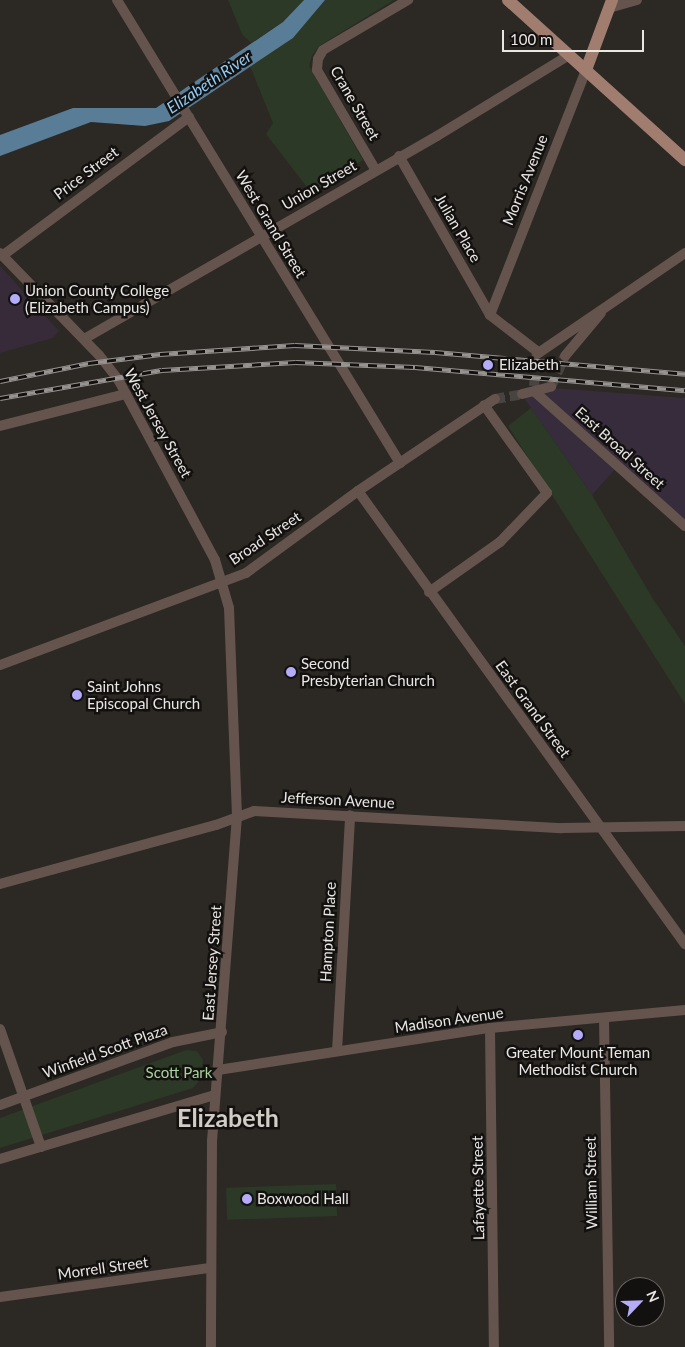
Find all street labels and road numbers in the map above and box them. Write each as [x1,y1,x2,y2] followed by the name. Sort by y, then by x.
[327,63,383,143] street label: Crane Street
[499,132,551,228] street label: Morris Avenue
[50,143,122,203] street label: Price Street
[279,156,359,214] street label: Union Street
[232,167,310,281] street label: West Grand Street
[431,191,485,265] street label: Julian Place
[120,365,196,481] street label: West Jersey Street
[572,403,668,493] street label: East Broad Street
[226,508,304,568] street label: Broad Street
[492,657,574,761] street label: East Grand Street
[281,788,395,812] street label: Jefferson Avenue
[316,881,340,983] street label: Hampton Place
[199,904,225,1022] street label: East Jersey Street
[393,1003,505,1037] street label: Madison Avenue
[40,1020,170,1082] street label: Winfield Scott Plaza
[468,1136,488,1240] street label: Lafayette Street
[581,1136,601,1230] street label: William Street
[57,1253,149,1283] street label: Morrell Street

